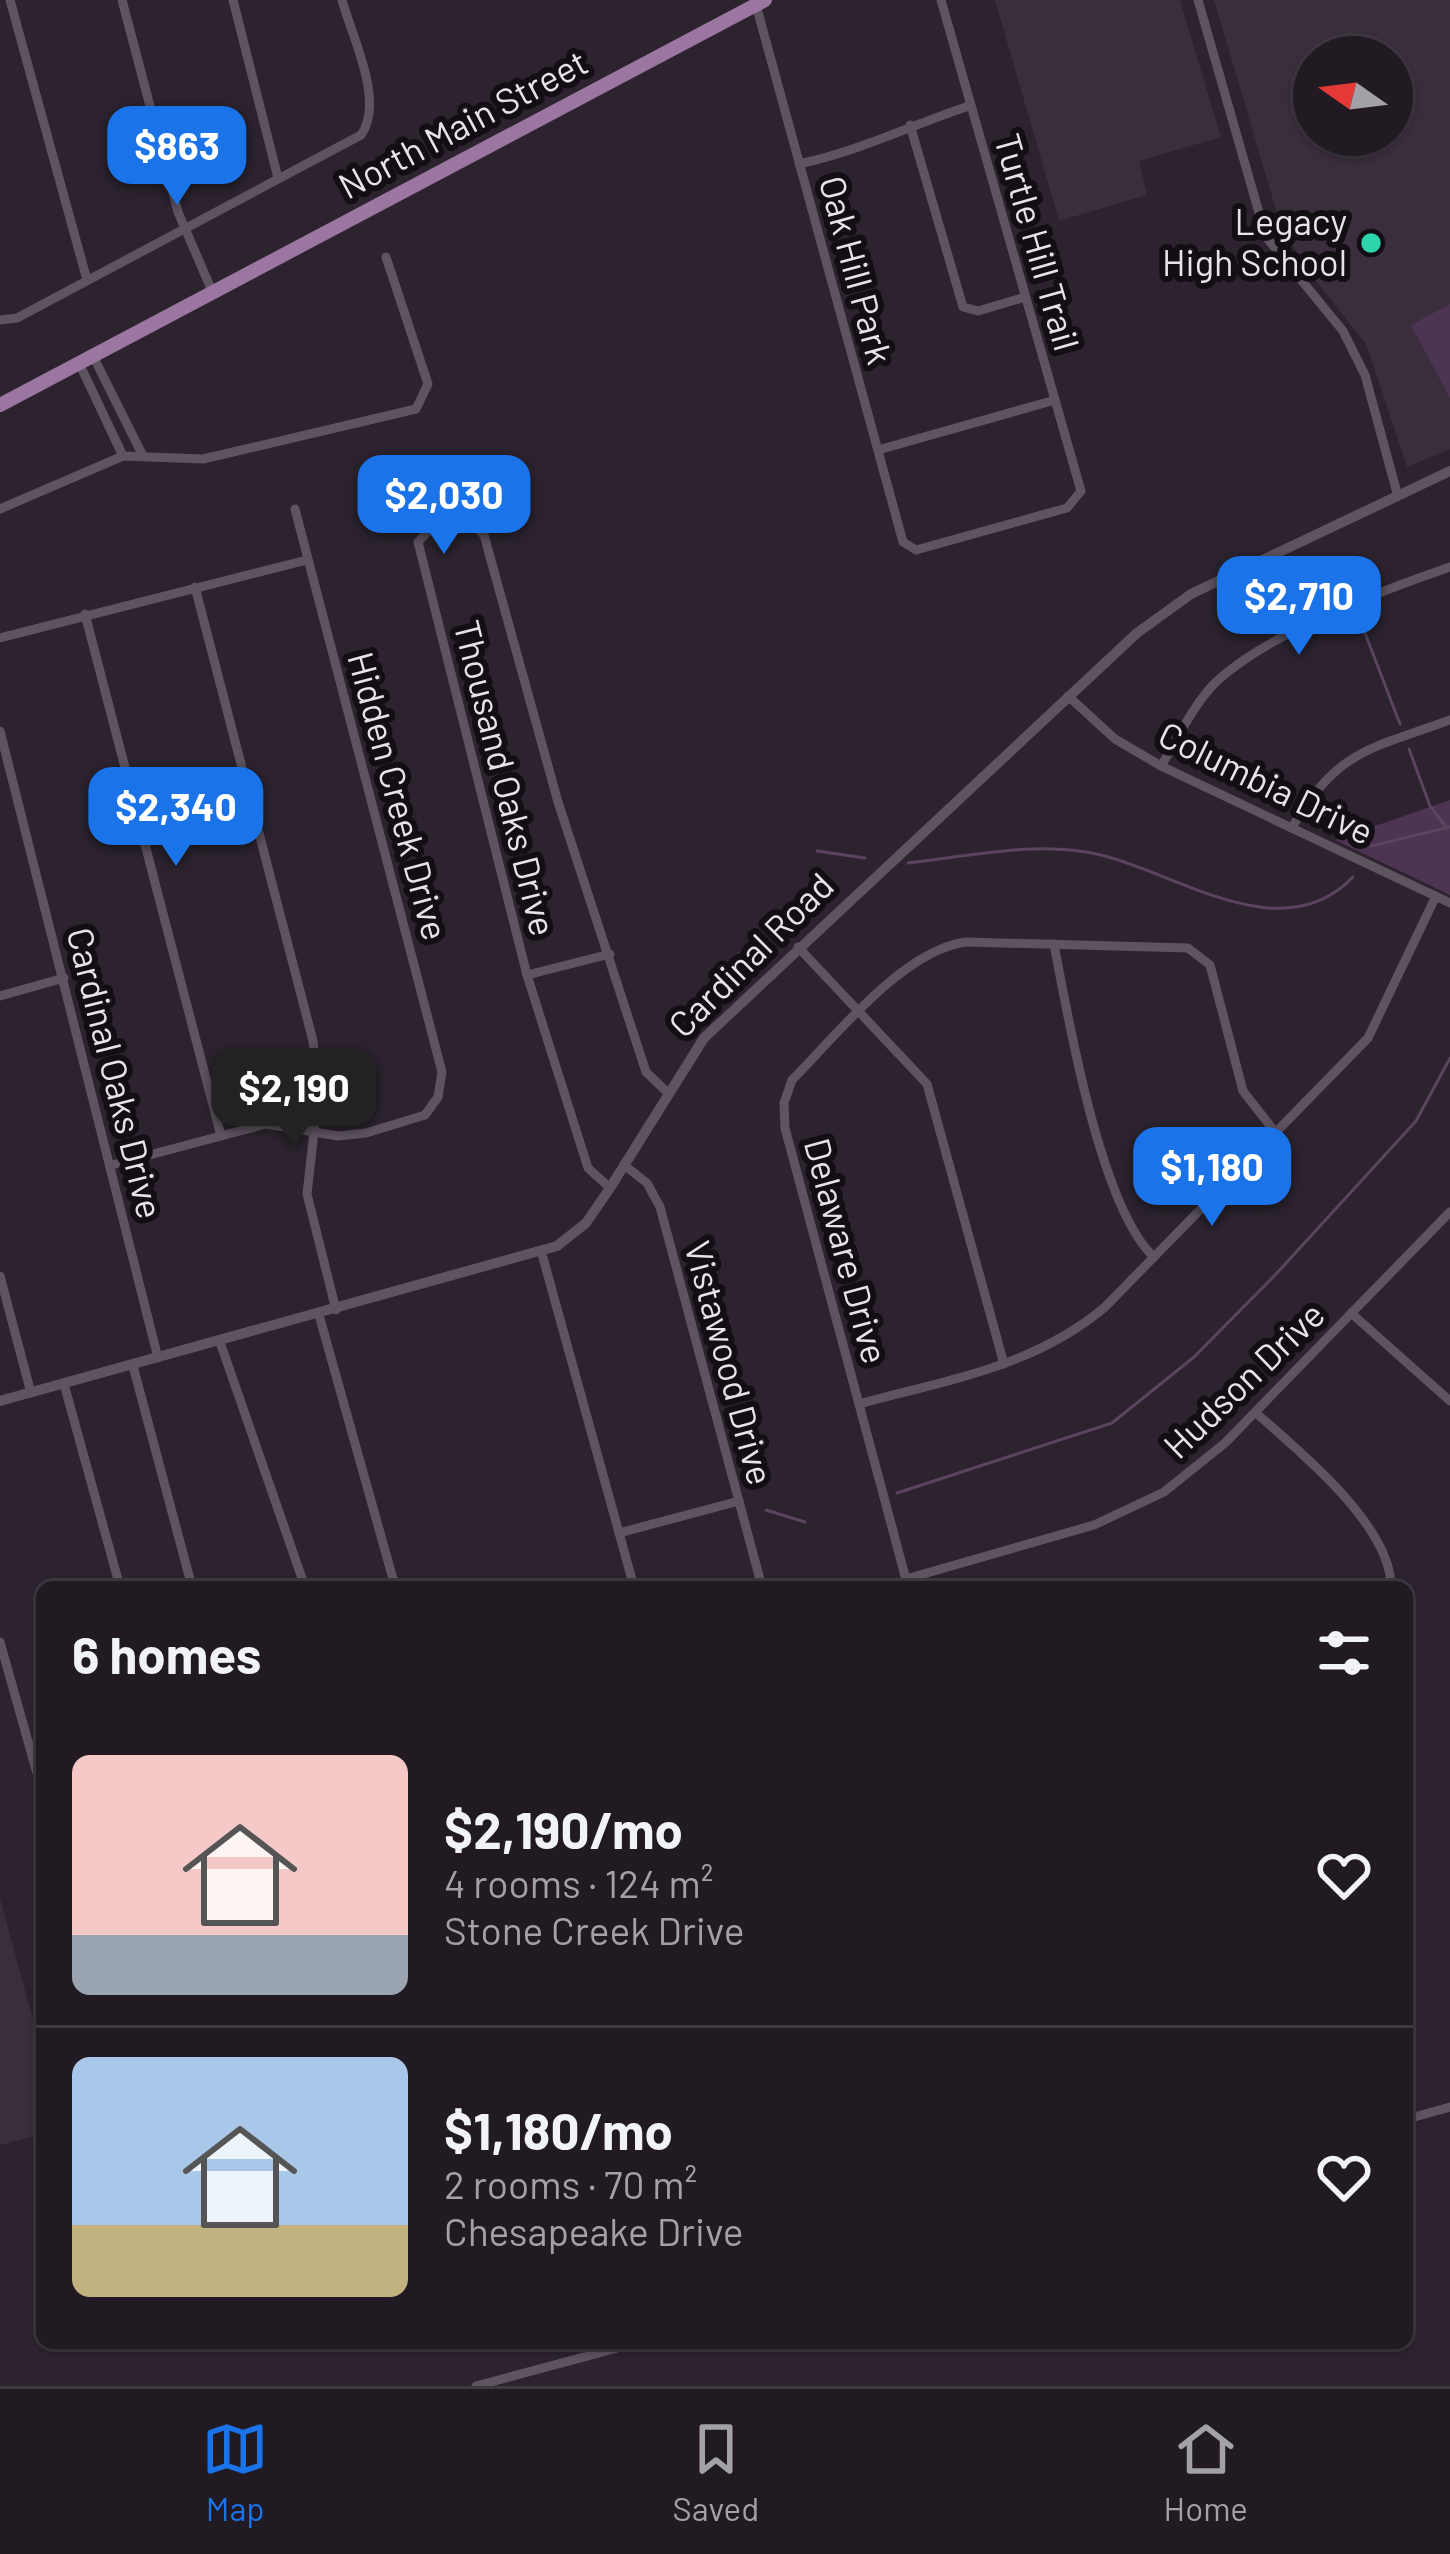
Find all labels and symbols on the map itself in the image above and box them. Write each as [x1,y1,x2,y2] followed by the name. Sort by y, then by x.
[1293,36,1413,156] north arrow
[331,39,594,206] street label: North Main Street
[106,106,248,208] pin: $863
[987,128,1090,355] street label: Turtle Hill Trail
[812,171,903,368] street label: Oak Hill Park
[1162,199,1347,283] place label: Legacy High School
[1358,230,1384,256] marker: Legacy High School
[346,455,542,557] pin: $2,030
[1201,556,1397,658] pin: $2,710
[446,616,566,940] street label: Thousand Oaks Drive
[340,647,459,944] street label: Hidden Creek Drive
[1152,711,1381,852] street label: Columbia Drive
[78,767,274,869] pin: $2,340
[659,863,841,1045] street label: Cardinal Road
[60,923,173,1223] street label: Cardinal Oaks Drive
[196,1048,392,1150] pin: $2,190
[1114,1127,1310,1229] pin: $1,180
[797,1133,898,1368] street label: Delaware Drive
[677,1236,784,1489] street label: Vistawood Drive
[1154,1292,1332,1466] street label: Hudson Drive

